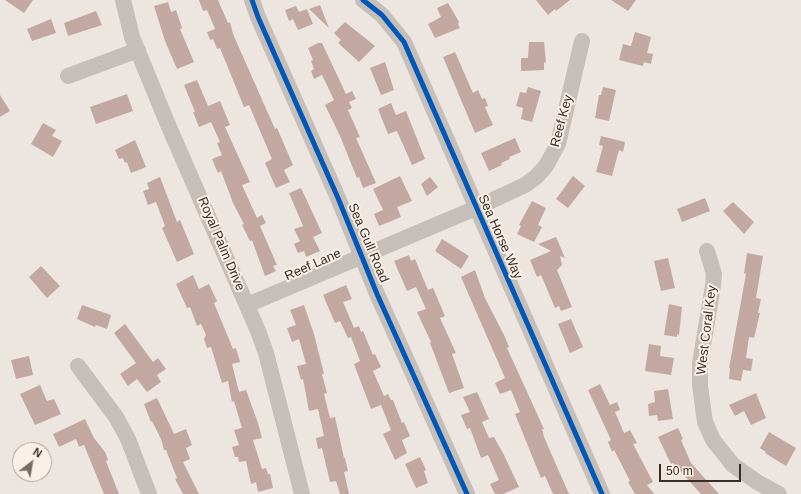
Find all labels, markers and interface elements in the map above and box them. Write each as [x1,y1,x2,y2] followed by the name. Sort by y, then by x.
[548,93,576,149] street label: Reef Key
[474,192,526,282] street label: Sea Horse Way
[194,195,248,293] street label: Royal Palm Drive
[344,201,392,285] street label: Sea Gull Road
[282,246,344,284] street label: Reef Lane
[694,284,720,376] street label: West Coral Key
[12,442,52,482] north arrow
[31,445,44,460] text: N
[661,456,743,482] scale bar
[666,464,693,478] text: 50 m

